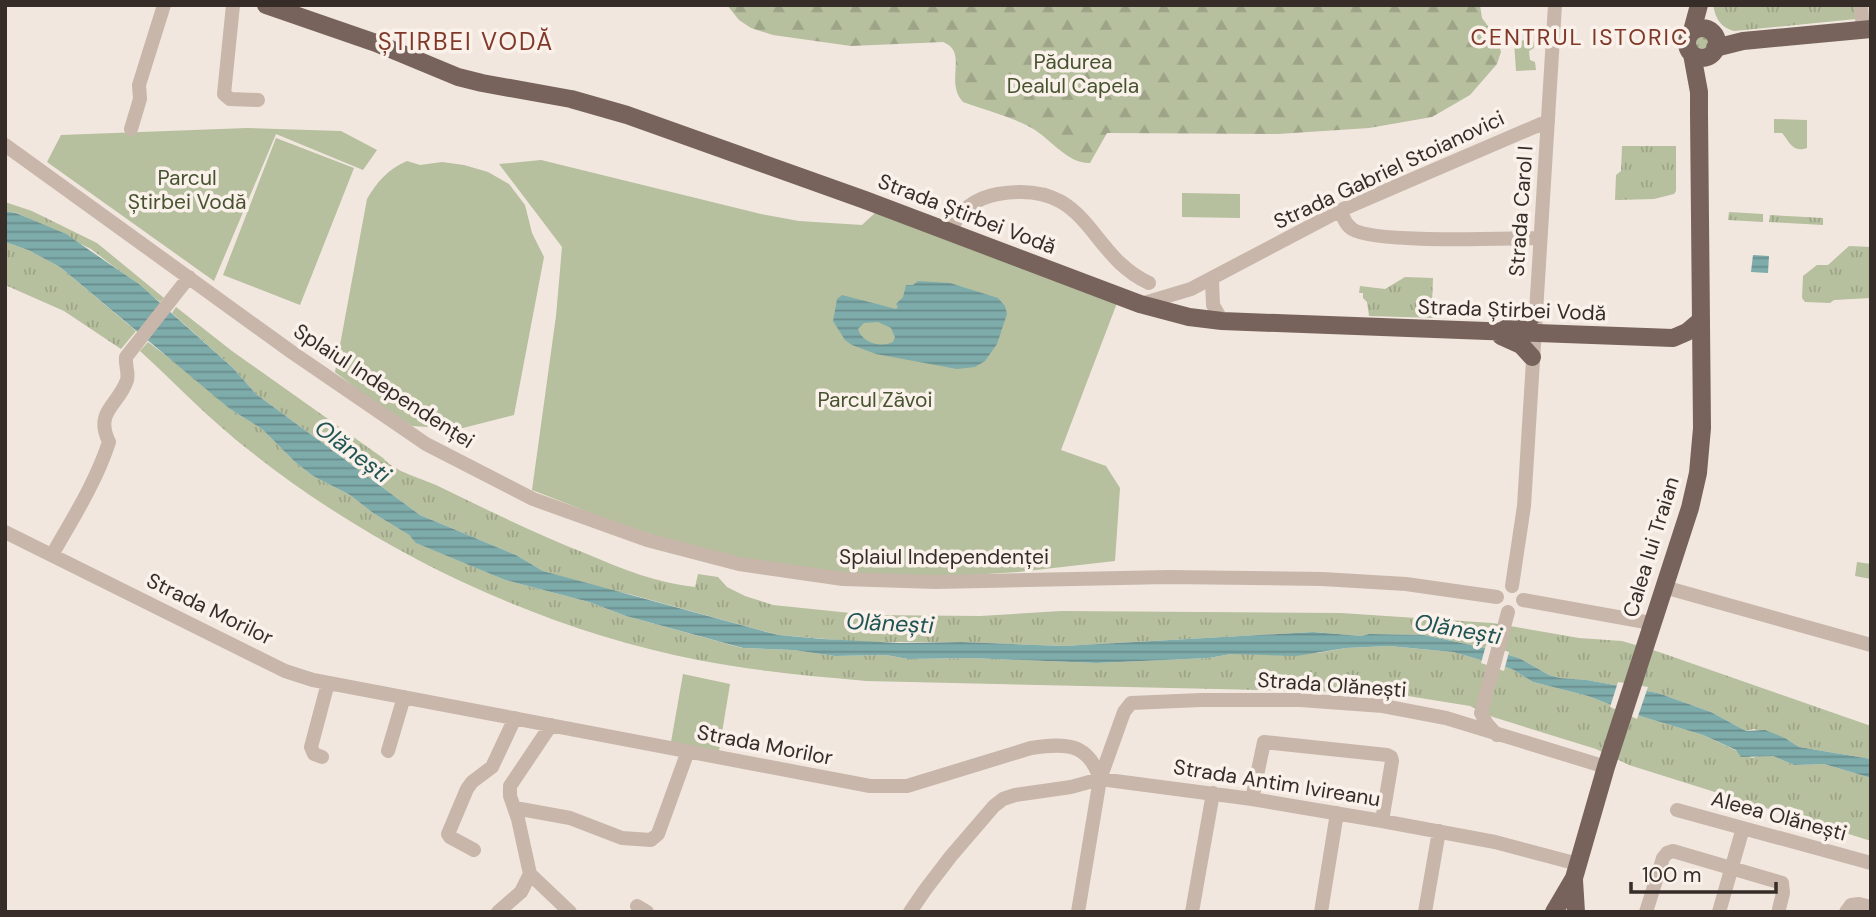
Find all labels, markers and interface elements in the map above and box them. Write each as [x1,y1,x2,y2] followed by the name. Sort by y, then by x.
[1471,22,1690,52] district label: CENTRUL ISTORIC
[378,26,554,57] district label: ȘTIRBEI VODĂ
[1007,48,1139,100] park label: Pădurea Dealul Capela
[1269,104,1509,236] street label: Strada Gabriel Stoianovici
[1502,145,1540,277] street label: Strada Carol I
[128,164,246,216] park label: Parcul Știrbei Vodă
[874,167,1060,261] street label: Strada Știrbei Vodă
[1417,293,1607,327] street label: Strada Știrbei Vodă
[288,317,480,455] street label: Splaiul Independenței
[817,386,933,414] park label: Parcul Zăvoi
[309,413,397,490] water label: Olănești
[1616,473,1686,621] street label: Calea lui Traian
[839,543,1049,571] street label: Splaiul Independenței
[142,566,278,652] street label: Strada Morilor
[845,606,935,640] water label: Olănești
[1412,607,1504,651] water label: Olănești
[1256,666,1408,704] street label: Strada Olănești
[695,718,835,772] street label: Strada Morilor
[1172,753,1382,813] street label: Strada Antim Ivireanu
[1708,784,1850,848] street label: Aleea Olănești
[1631,850,1776,894] scale bar
[1642,861,1702,889] text: 100 m

